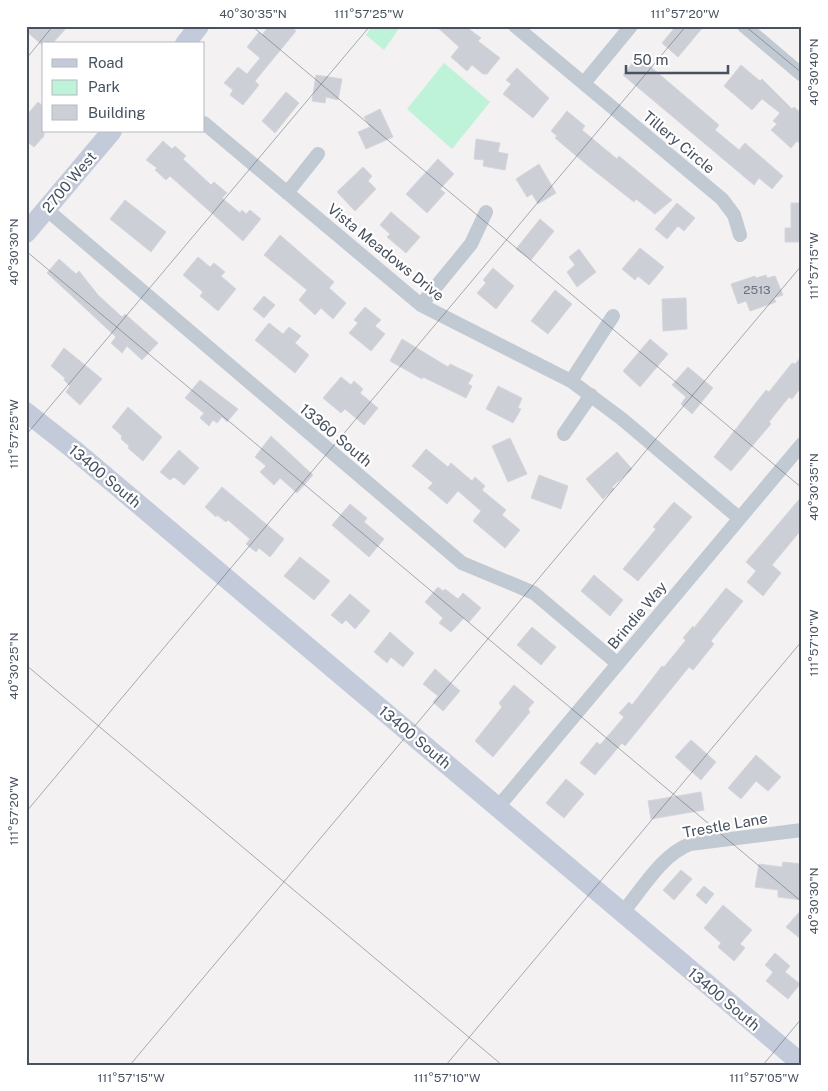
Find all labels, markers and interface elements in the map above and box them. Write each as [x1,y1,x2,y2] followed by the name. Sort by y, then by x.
[219,7,287,21] text: 40°30'35"N
[334,7,404,21] text: 111°57'25"W
[650,7,720,21] text: 111°57'20"W
[807,38,821,106] text: 40°30'40"N
[42,42,205,132] legend
[626,42,728,74] scale bar
[633,51,668,68] text: 50 m
[88,54,124,71] text: Road
[88,78,120,95] text: Park
[88,104,146,121] text: Building
[640,107,718,177] street label: Tillery Circle
[39,148,100,216] street label: 2700 West
[324,200,448,304] street label: Vista Meadows Drive
[7,218,21,286] text: 40°30'30"N
[807,232,821,300] text: 111°57'15"W
[743,283,771,297] house number: 2513
[7,399,21,469] text: 111°57'25"W
[297,400,375,470] street label: 13360 South
[66,441,144,511] street label: 13400 South
[807,453,821,521] text: 40°30'35"N
[604,578,670,652] street label: Brindie Way
[807,609,821,676] text: 111°57'10"W
[7,632,21,700] text: 40°30'25"N
[376,702,454,772] street label: 13400 South
[7,776,21,846] text: 111°57'20"W
[681,809,769,841] street label: Trestle Lane
[807,867,821,935] text: 40°30'30"N
[685,964,763,1034] street label: 13400 South
[97,1071,165,1085] text: 111°57'15"W
[414,1071,481,1085] text: 111°57'10"W
[729,1071,799,1085] text: 111°57'05"W

